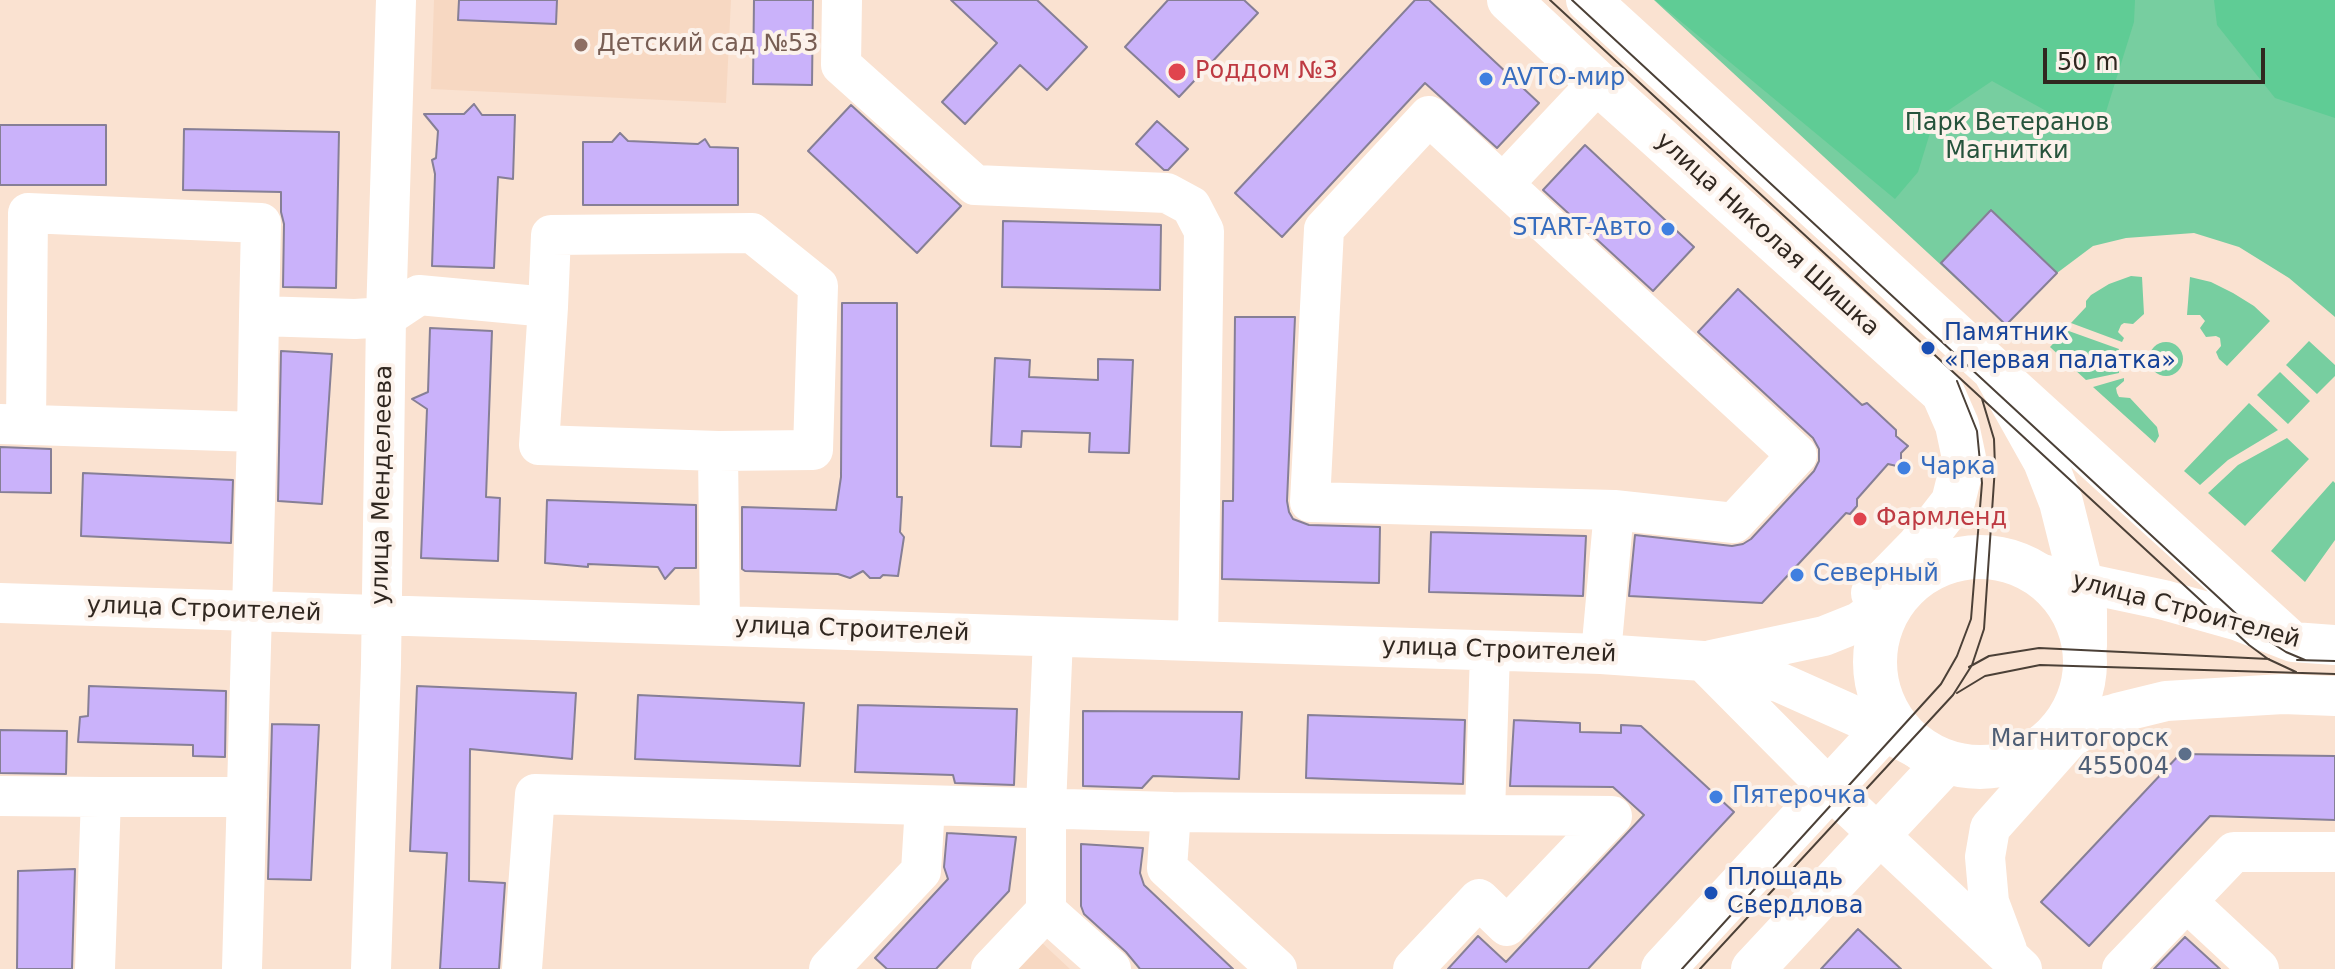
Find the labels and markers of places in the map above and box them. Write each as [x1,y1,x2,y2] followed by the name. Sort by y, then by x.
[597,31,819,59] place label: Детский сад №53
[572,36,590,54] marker: Детский сад №53
[1195,58,1338,86] place label: Роддом №3
[1166,61,1188,83] marker: Роддом №3
[1502,65,1625,93] place label: AVTO-мир
[1477,70,1495,88] marker: AVTO-мир
[1512,215,1652,243] place label: START-Авто
[1659,220,1677,238] marker: START-Авто
[1944,320,2176,376] place label: Памятник «Первая палатка»
[1919,339,1937,357] marker: Памятник «Первая палатка»
[1920,454,1996,482] place label: Чарка
[1895,459,1913,477] marker: Чарка
[1876,505,2007,533] place label: Фармленд
[1851,510,1869,528] marker: Фармленд
[1813,561,1939,589] place label: Северный
[1788,566,1806,584] marker: Северный
[1991,726,2169,782] place label: Магнитогорск 455004
[2176,745,2194,763] marker: Магнитогорск 455004
[1732,783,1867,811] place label: Пятерочка
[1707,788,1725,806] marker: Пятерочка
[1727,865,1863,921] place label: Площадь Свердлова
[1702,884,1720,902] marker: Площадь Свердлова

